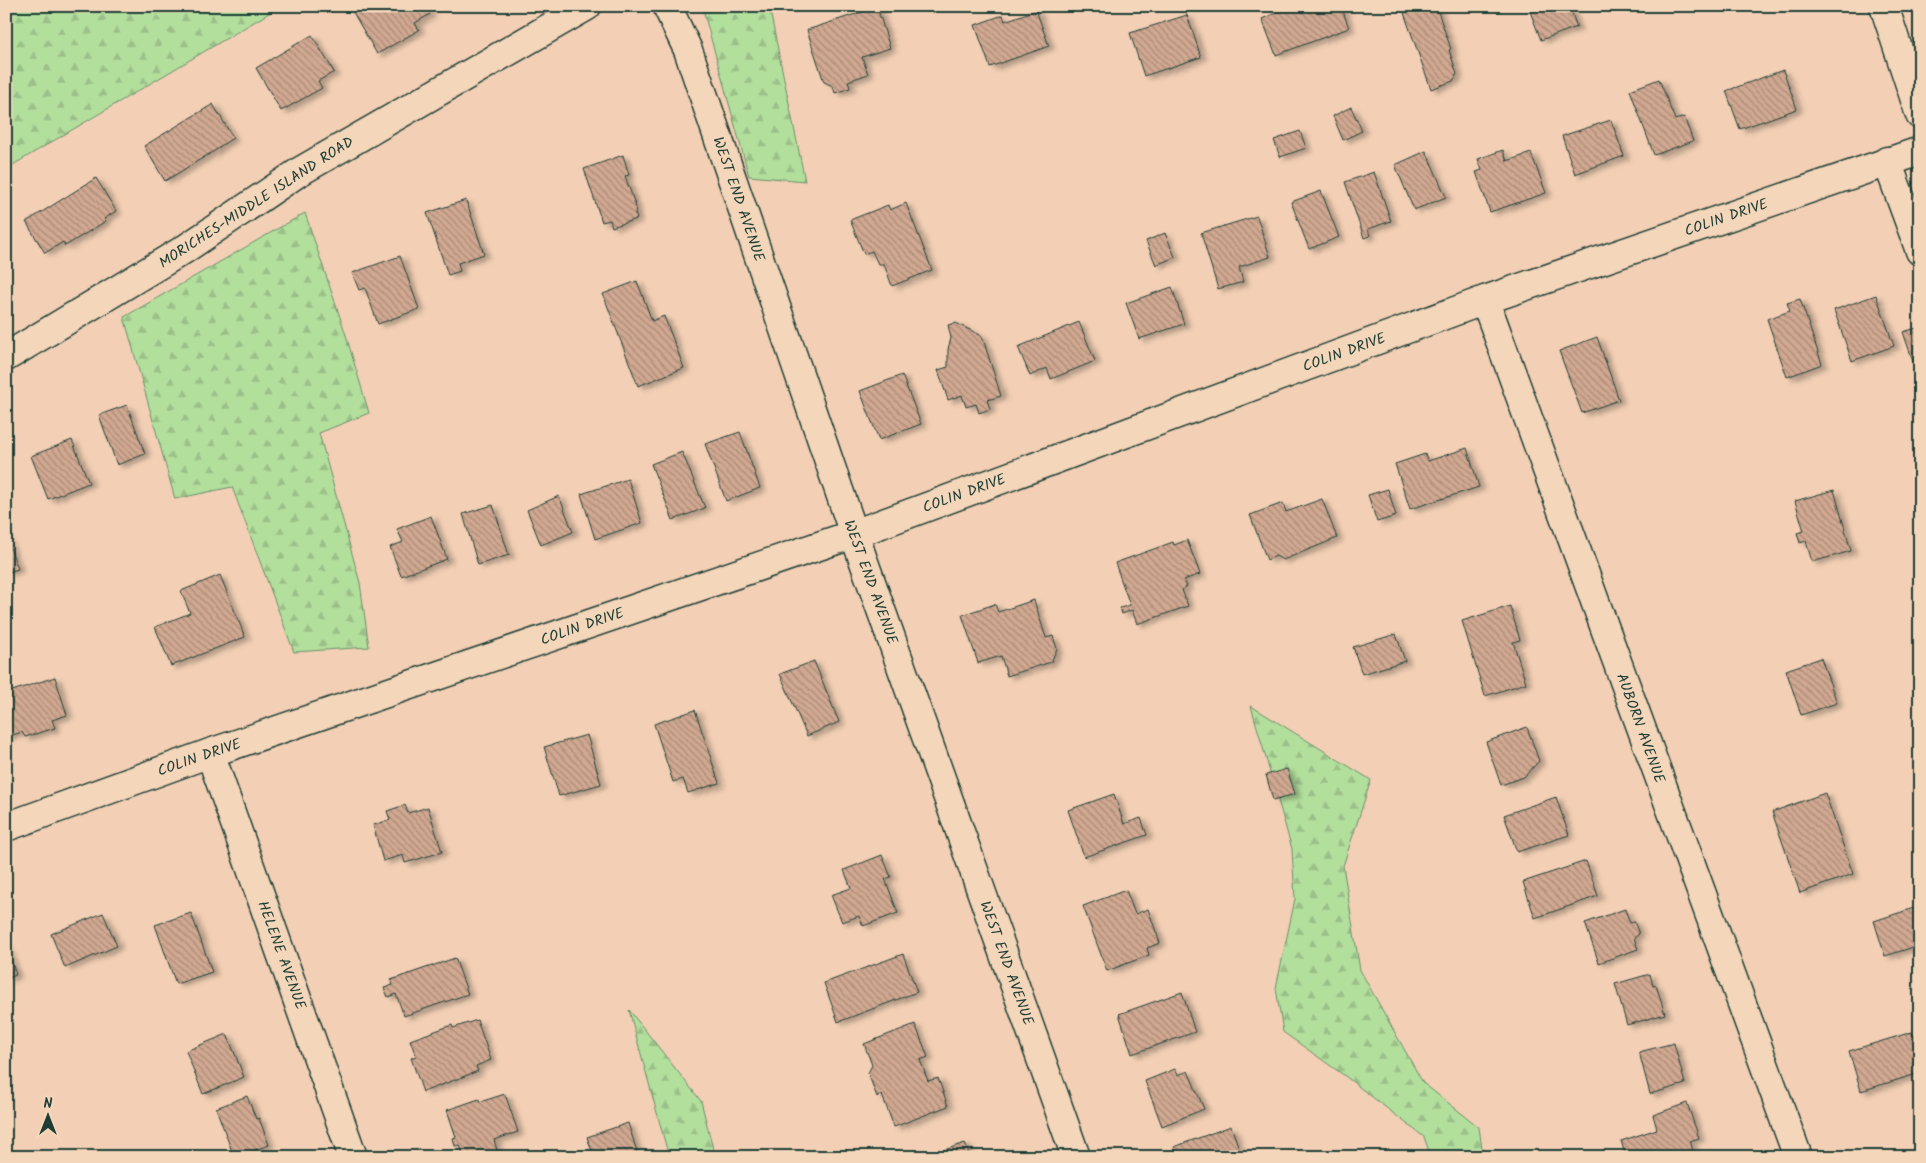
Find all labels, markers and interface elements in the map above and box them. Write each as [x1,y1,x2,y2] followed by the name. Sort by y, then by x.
[154,130,359,275] street label: MORICHES-MIDDLE ISLAND ROAD
[705,134,771,266] street label: WEST END AVENUE
[1681,192,1773,243] street label: COLIN DRIVE
[1299,326,1390,379] street label: COLIN DRIVE
[919,467,1010,520] street label: COLIN DRIVE
[836,517,904,649] street label: WEST END AVENUE
[537,601,629,652] street label: COLIN DRIVE
[1609,670,1672,788] street label: AUBORN AVENUE
[154,732,246,783] street label: COLIN DRIVE
[250,897,312,1014] street label: HELENE AVENUE
[972,898,1040,1030] street label: WEST END AVENUE
[22,1090,72,1140] north arrow
[44,1093,53,1115] text: N

